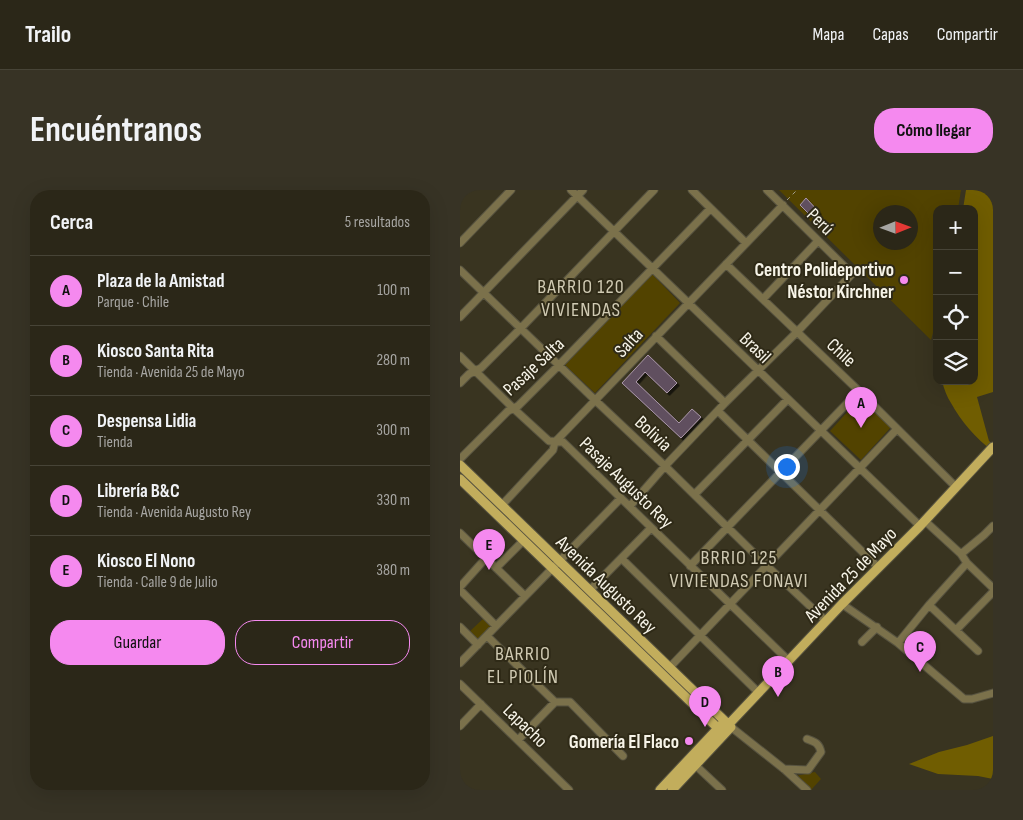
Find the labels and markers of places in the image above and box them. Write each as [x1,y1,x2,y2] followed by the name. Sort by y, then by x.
[754,259,894,304] place label: Centro Polideportivo Néstor Kirchner
[898,274,910,286] marker: Centro Polideportivo Néstor Kirchner
[845,387,877,428] pin: A
[473,529,505,570] pin: E
[904,631,936,672] pin: C
[762,656,794,697] pin: B
[689,686,721,727] pin: D
[569,731,679,754] place label: Gomería El Flaco
[683,735,695,747] marker: Gomería El Flaco

